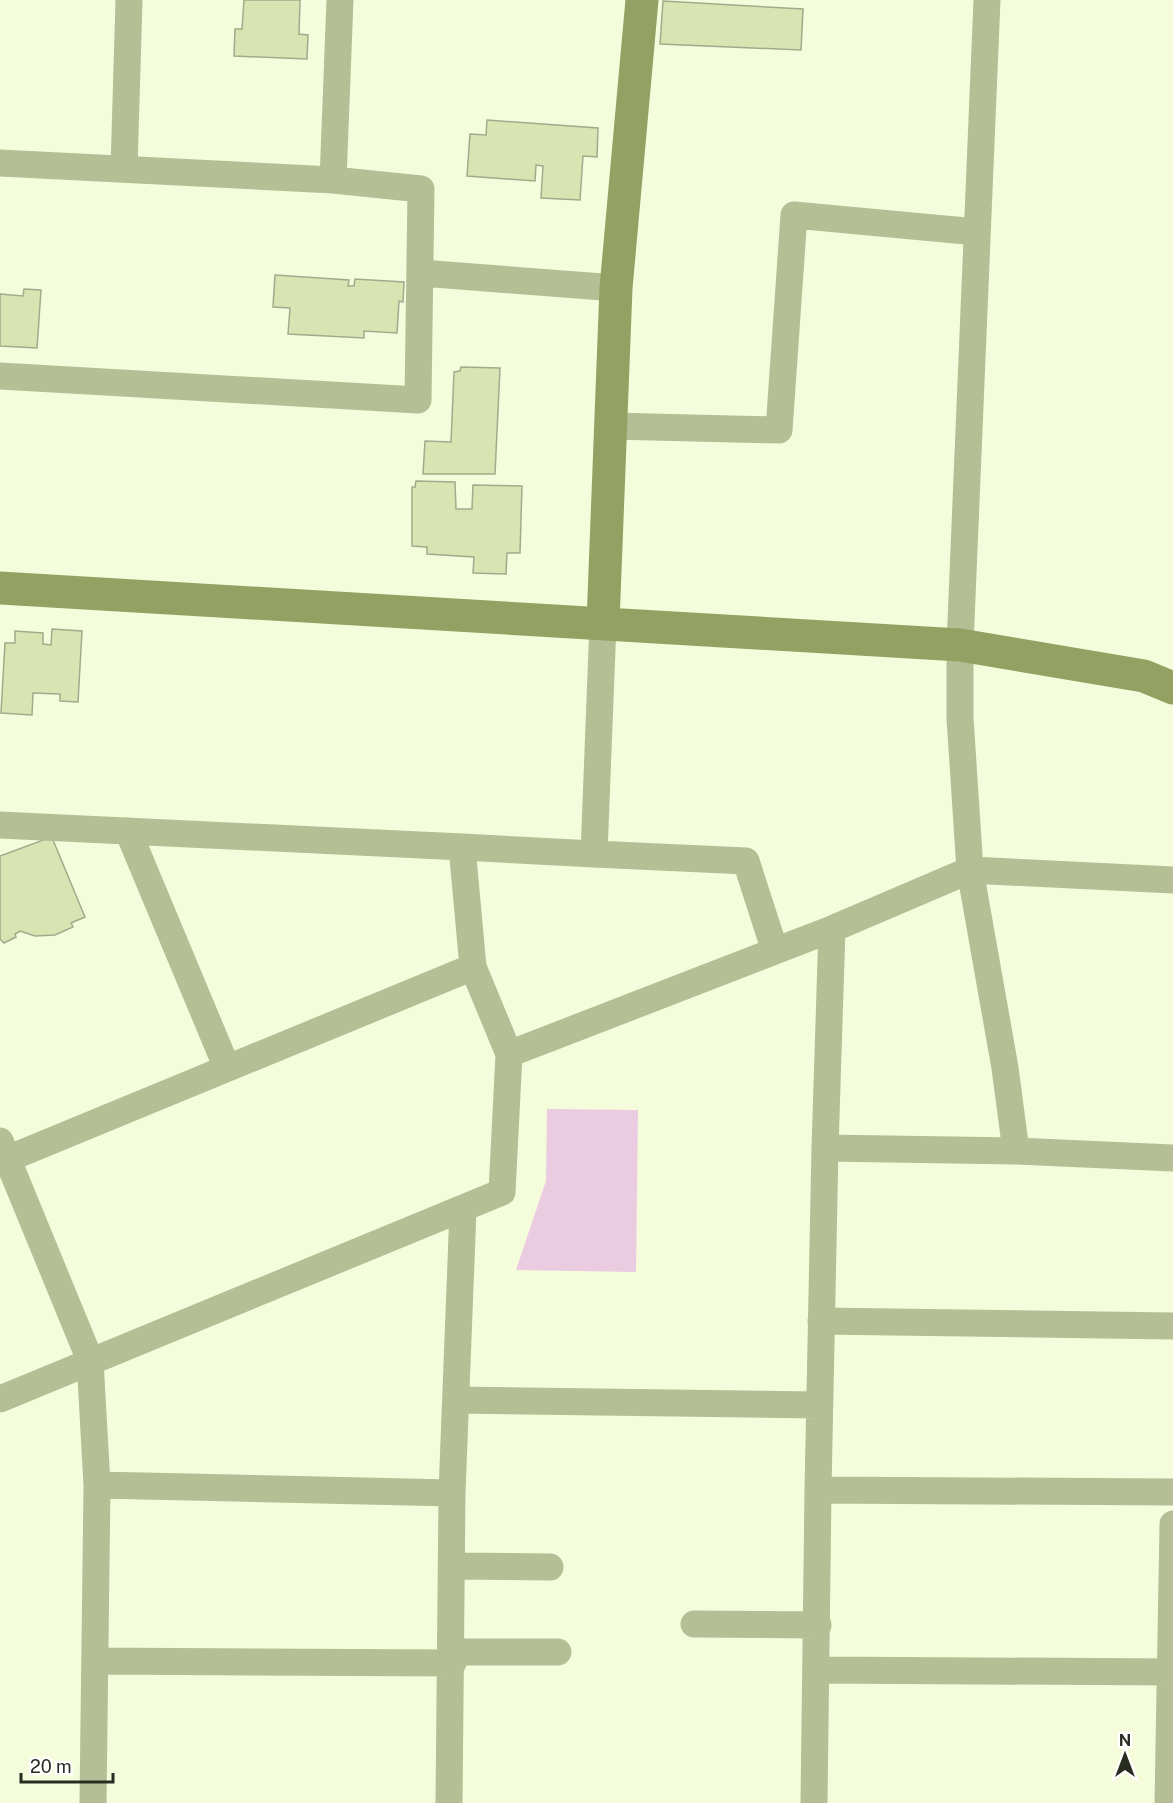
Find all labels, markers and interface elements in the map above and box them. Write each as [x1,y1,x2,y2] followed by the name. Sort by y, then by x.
[1095,1725,1155,1785] north arrow
[1119,1731,1131,1750] text: N
[21,1746,112,1784] scale bar
[30,1756,72,1777] text: 20 m

